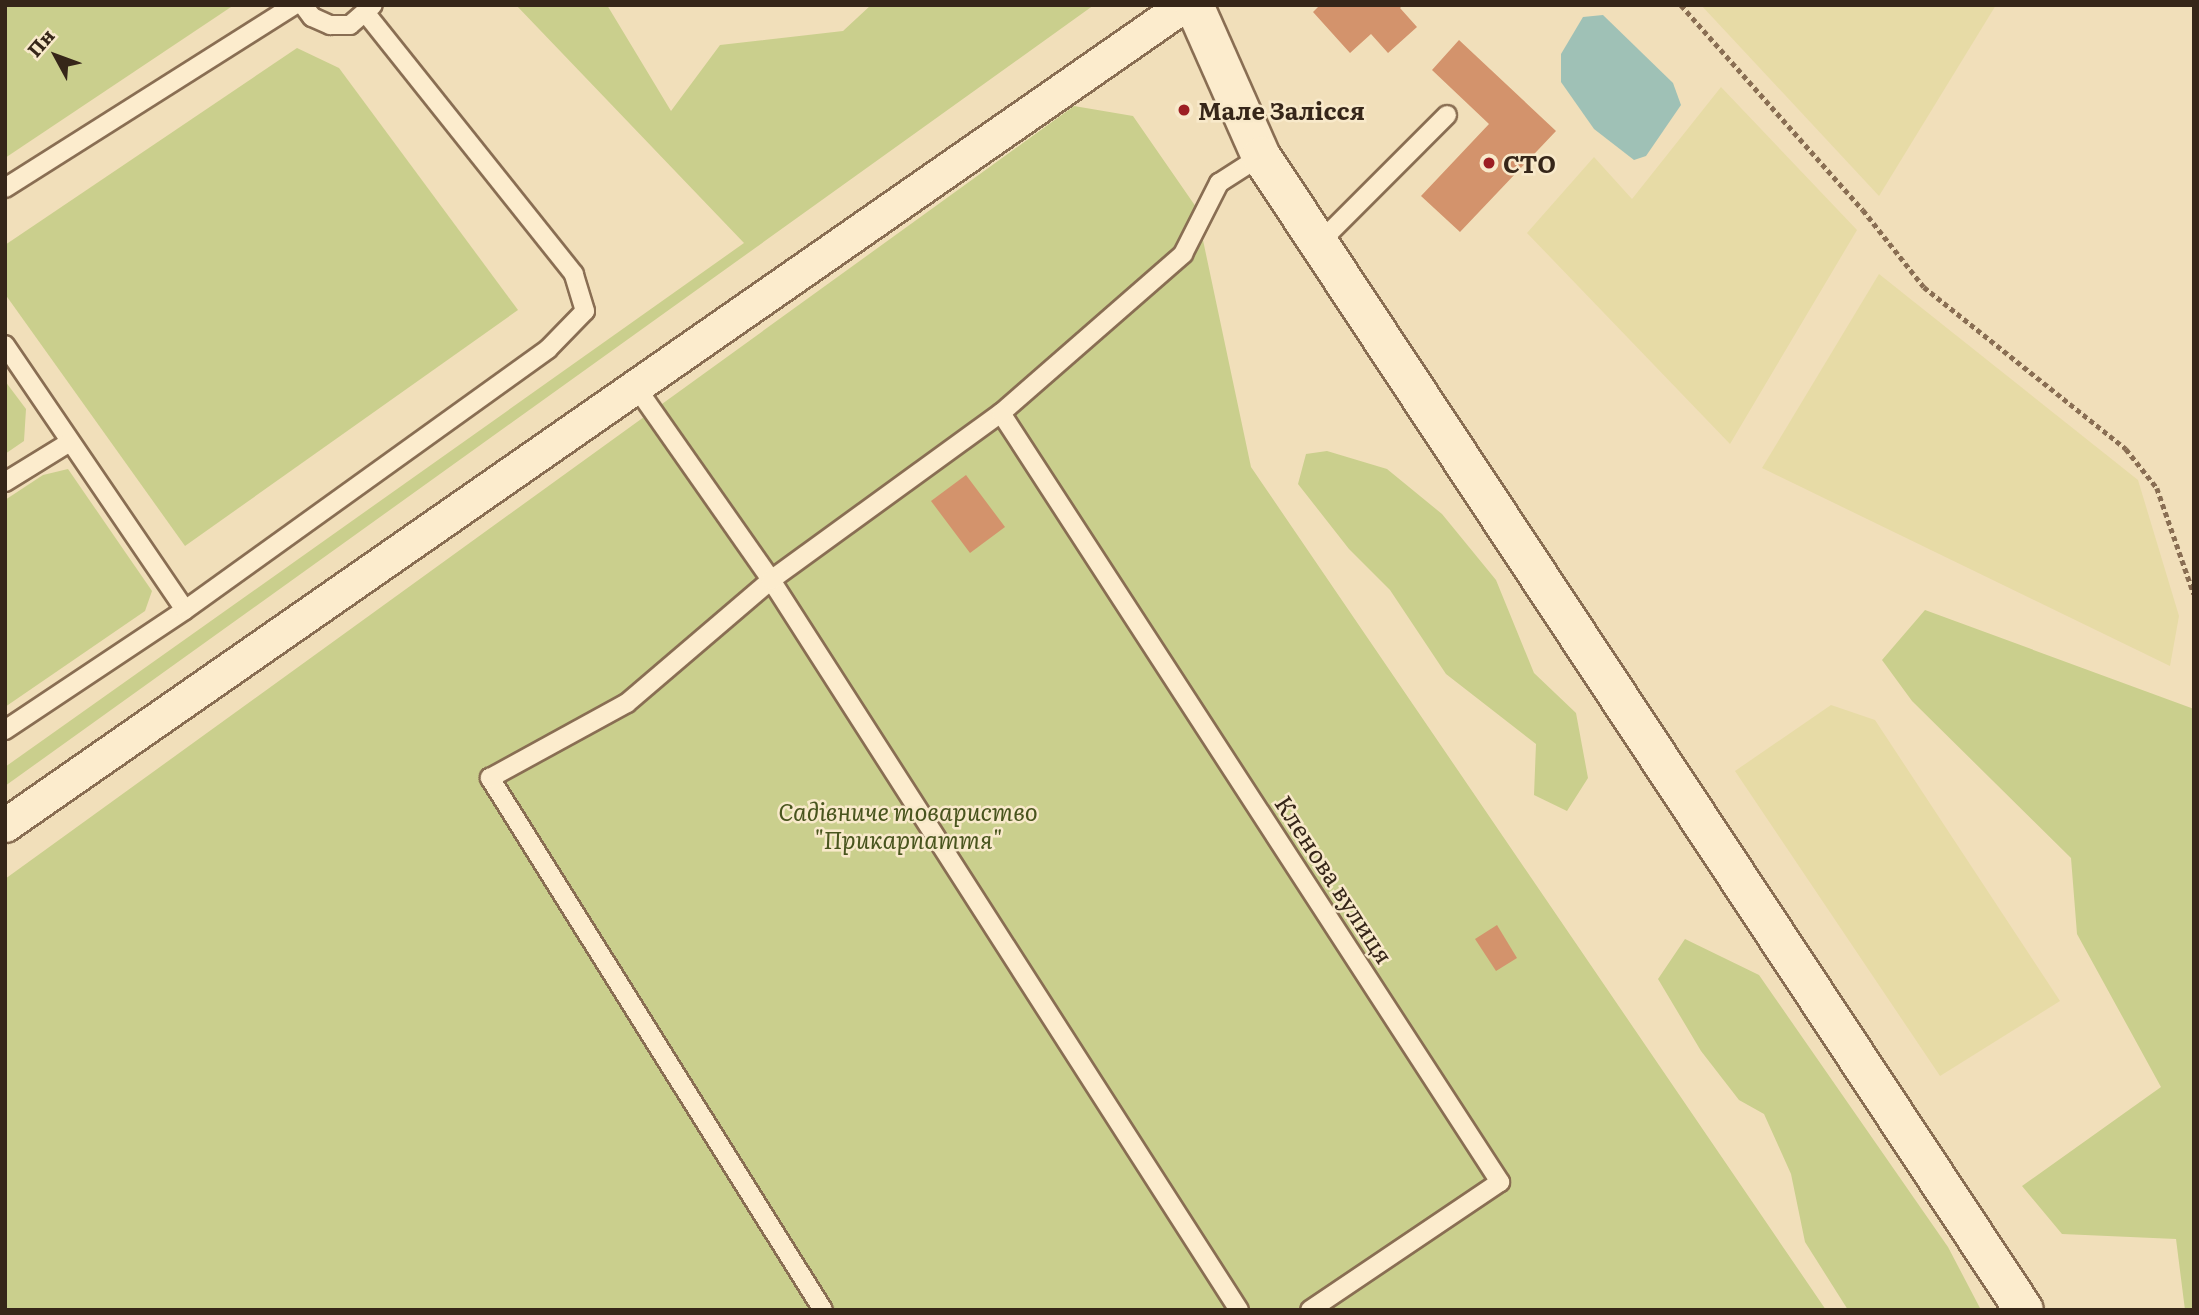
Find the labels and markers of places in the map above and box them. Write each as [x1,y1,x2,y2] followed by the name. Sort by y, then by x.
[1198,96,1365,124] place label: Мале Залісся
[1176,102,1192,118] marker: Мале Залісся
[1503,149,1556,177] place label: СТО
[1481,155,1497,171] marker: СТО

